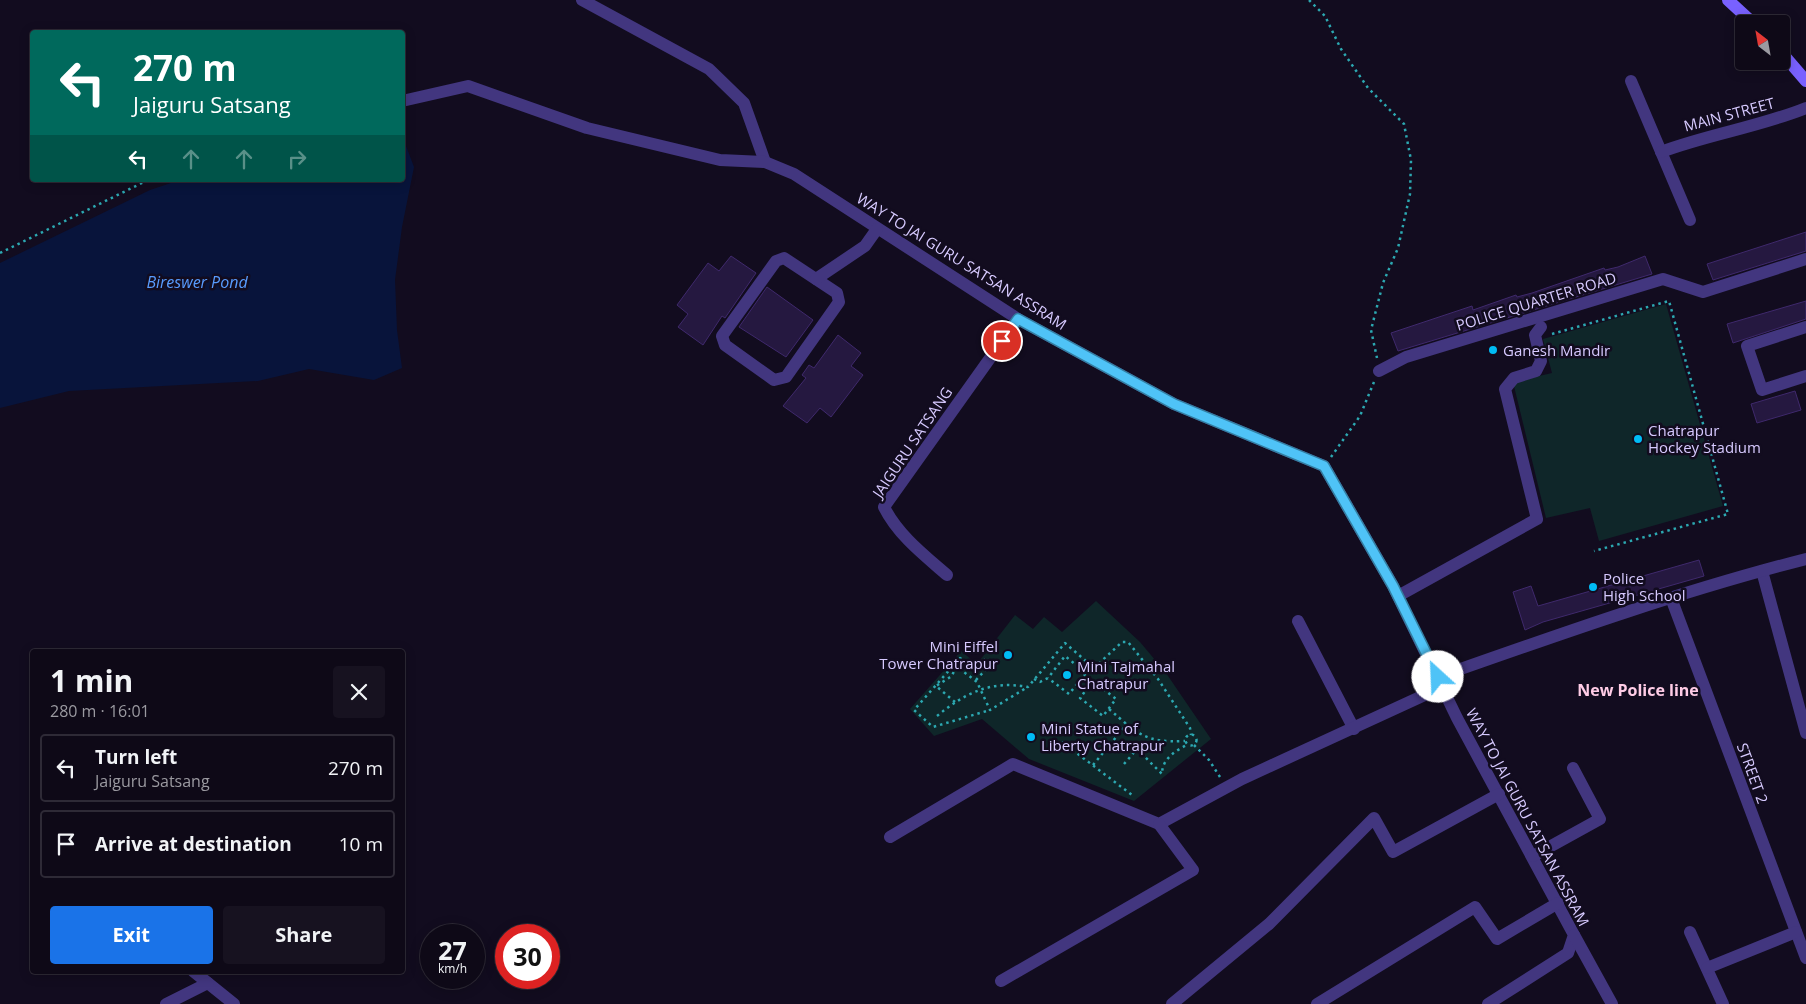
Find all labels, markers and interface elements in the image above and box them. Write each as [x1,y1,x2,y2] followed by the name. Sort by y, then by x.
[1735,15,1790,70] north arrow
[1735,15,1790,70] map controls
[133,44,237,91] text: 270 m
[50,50,115,115] icon: left
[133,89,291,119] text: Jaiguru Satsang
[1681,92,1777,136] street label: MAIN STREET
[124,145,152,173] icon: left
[177,145,205,173] icon: ahead
[230,145,258,173] icon: ahead
[283,145,311,173] icon: right
[853,188,1071,334] street label: WAY TO JAI GURU SATSAN ASSRAM
[1453,267,1619,335] street label: POLICE QUARTER ROAD
[146,271,248,293] water label: Bireswer Pond
[981,320,1023,362] pin
[988,327,1016,355] icon: arrive
[1503,340,1610,360] place label: Ganesh Mandir
[1487,344,1499,356] marker: Ganesh Mandir
[866,383,957,503] street label: JAIGURU SATSANG
[1648,420,1761,457] place label: Chatrapur Hockey Stadium
[1632,433,1644,445] marker: Chatrapur Hockey Stadium
[1603,568,1686,605] place label: Police High School
[1587,581,1599,593] marker: Police High School
[879,636,998,673] place label: Mini Eiffel Tower Chatrapur
[1002,649,1014,661] marker: Mini Eiffel Tower Chatrapur
[1411,650,1463,702] position arrow
[1077,656,1175,693] place label: Mini Tajmahal Chatrapur
[50,660,133,701] text: 1 min
[333,666,385,718] button: close
[1061,669,1073,681] marker: Mini Tajmahal Chatrapur
[1577,679,1699,701] district label: New Police line
[50,700,150,722] text: 280 m · 16:01
[1462,705,1594,929] street label: WAY TO JAI GURU SATSAN ASSRAM
[1041,718,1164,755] place label: Mini Statue of Liberty Chatrapur
[1025,731,1037,743] marker: Mini Statue of Liberty Chatrapur
[1733,740,1773,806] street label: STREET 2
[95,744,177,770] text: Turn left
[52,754,80,782] icon: left
[328,755,383,781] text: 270 m
[95,770,210,792] text: Jaiguru Satsang
[52,830,80,858] icon: arrive
[95,831,292,857] text: Arrive at destination
[339,831,383,857] text: 10 m
[50,906,213,964] button: Exit
[223,906,385,964] button: Share
[495,924,560,989] speed limit sign: 30
[438,933,467,967] text: 27
[438,960,467,977] text: km/h

